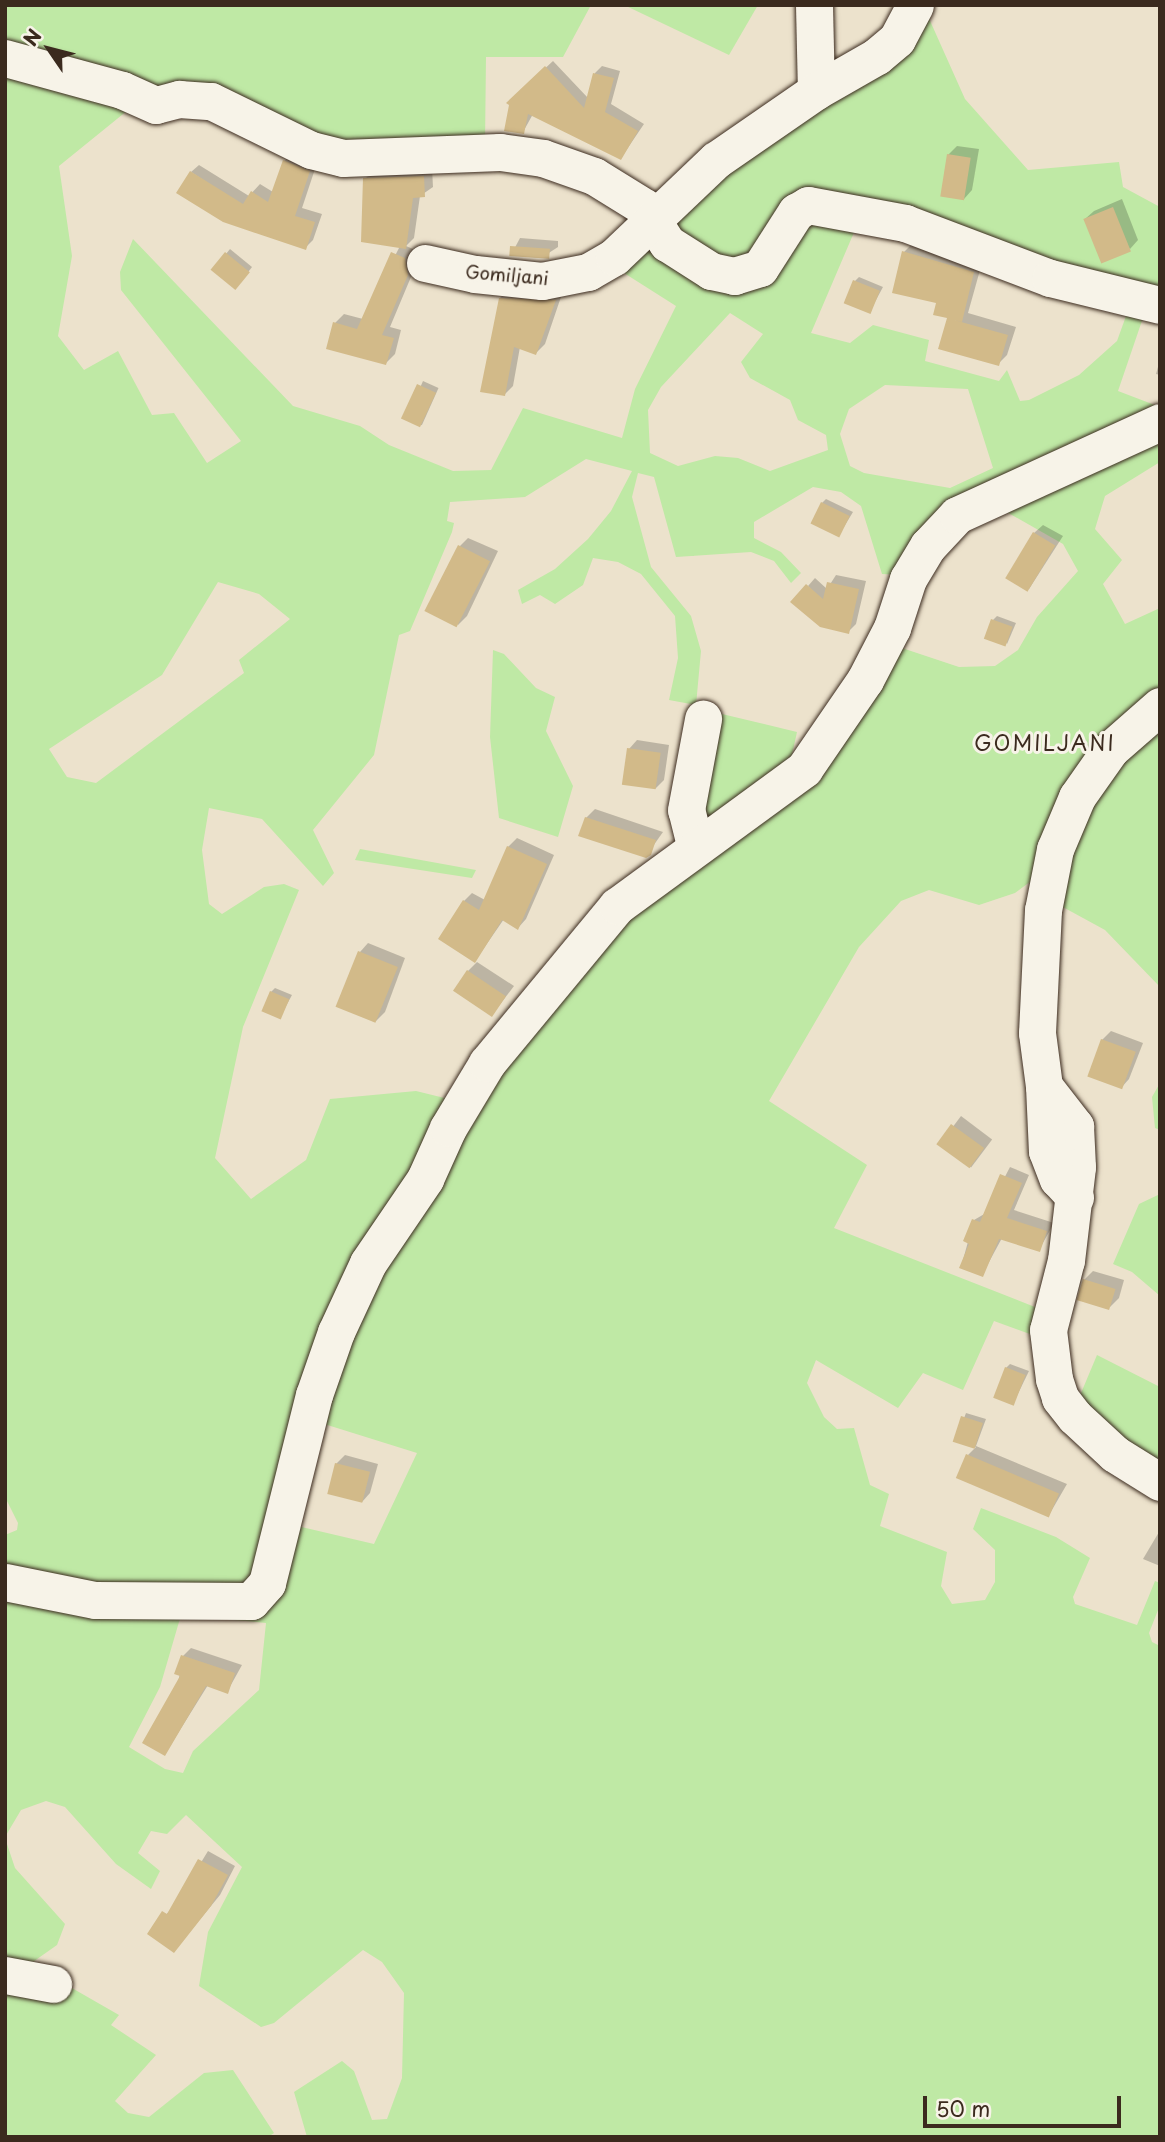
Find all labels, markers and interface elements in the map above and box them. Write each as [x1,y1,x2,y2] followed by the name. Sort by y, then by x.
[14,14,84,84] north arrow
[16,23,48,51] text: N
[464,261,550,289] street label: Gomiljani
[976,729,1114,755] district label: GOMILJANI
[927,2082,1125,2126] scale bar
[936,2092,990,2124] text: 50 m

